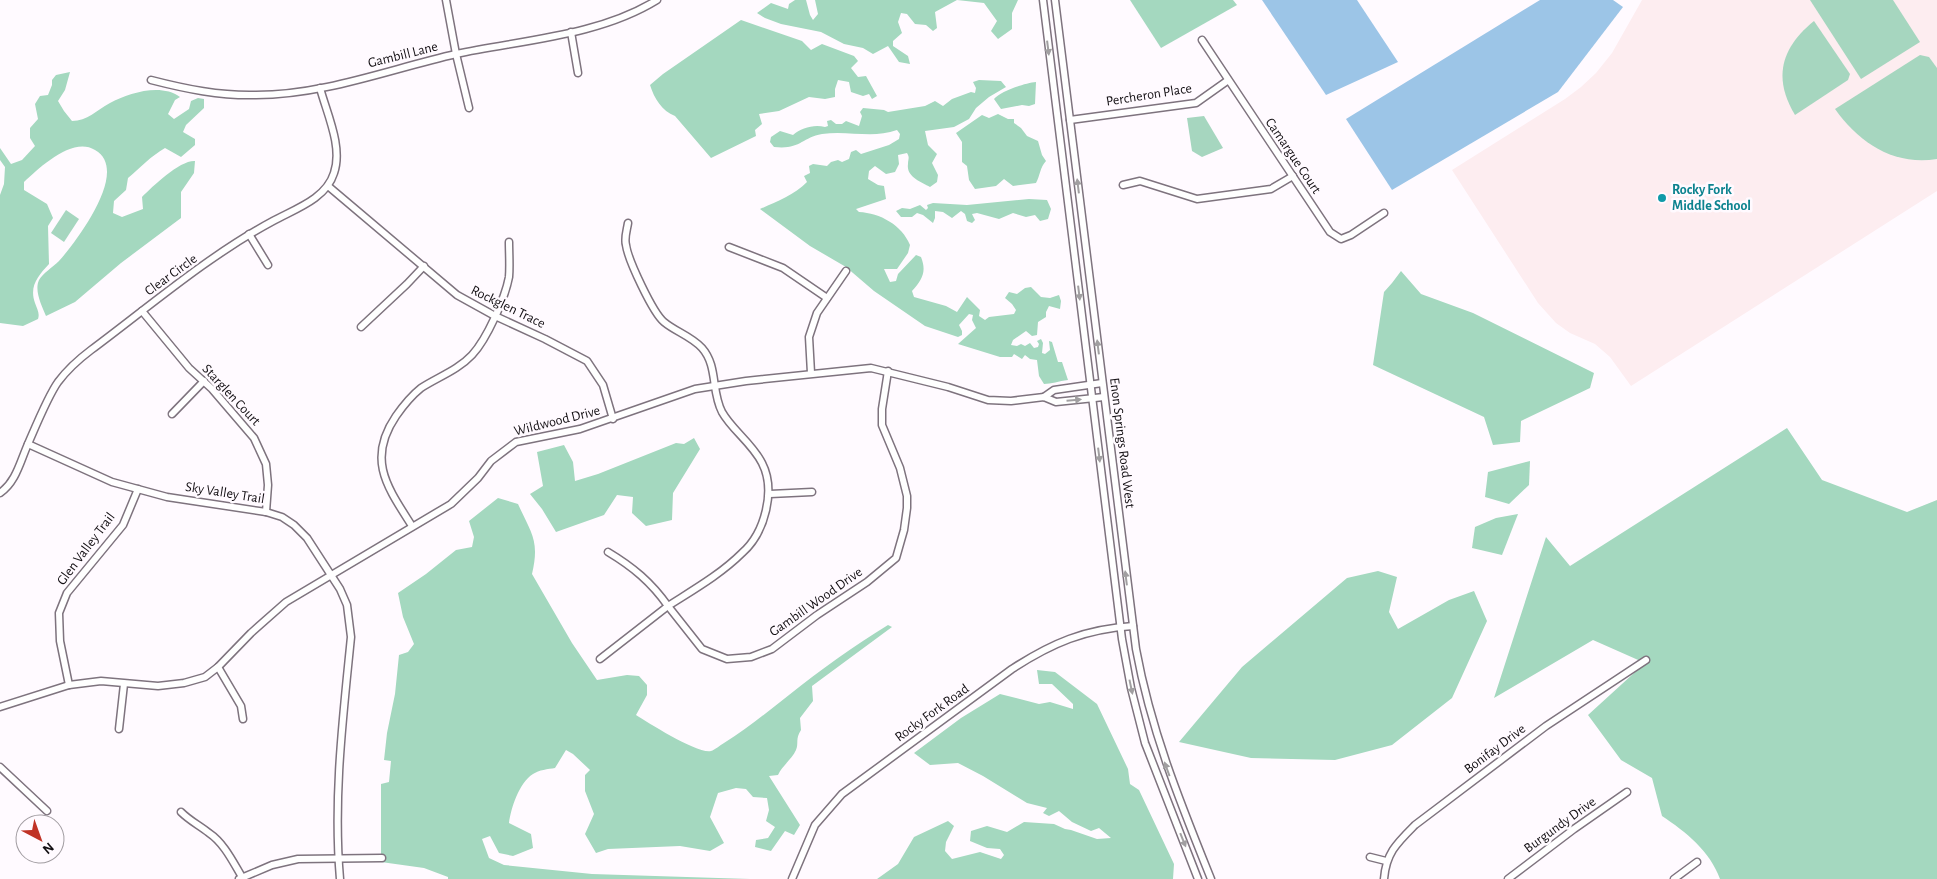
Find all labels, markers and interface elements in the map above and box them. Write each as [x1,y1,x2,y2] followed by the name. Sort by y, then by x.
[367,40,439,70] street label: Gambill Lane
[1045,41,1053,57] one-way arrow
[1105,81,1193,109] street label: Percheron Place
[1263,116,1324,197] street label: Camargue Court
[1074,178,1082,194] one-way arrow
[1672,183,1751,213] place label: Rocky Fork Middle School
[1656,192,1668,204] marker: Rocky Fork Middle School
[142,251,200,299] street label: Clear Circle
[469,283,547,331] street label: Rockglen Trace
[1075,286,1083,302] one-way arrow
[1094,339,1102,355] one-way arrow
[199,362,263,429] street label: Starglen Court
[1107,377,1137,510] street label: Enon Springs Road West
[1066,396,1082,404] one-way arrow
[512,404,602,438] street label: Wildwood Drive
[1095,447,1103,463] one-way arrow
[184,480,266,506] street label: Sky Valley Trail
[54,510,118,588] street label: Glen Valley Trail
[767,565,865,639] street label: Gambill Wood Drive
[1122,570,1130,586] one-way arrow
[1127,679,1135,694] one-way arrow
[892,682,972,744] street label: Rocky Fork Road
[1462,722,1528,776] street label: Bonifay Drive
[1163,761,1171,776] one-way arrow
[1522,794,1598,856] street label: Burgundy Drive
[15,814,65,864] north arrow
[1179,833,1187,848] one-way arrow
[40,840,56,857] text: N

